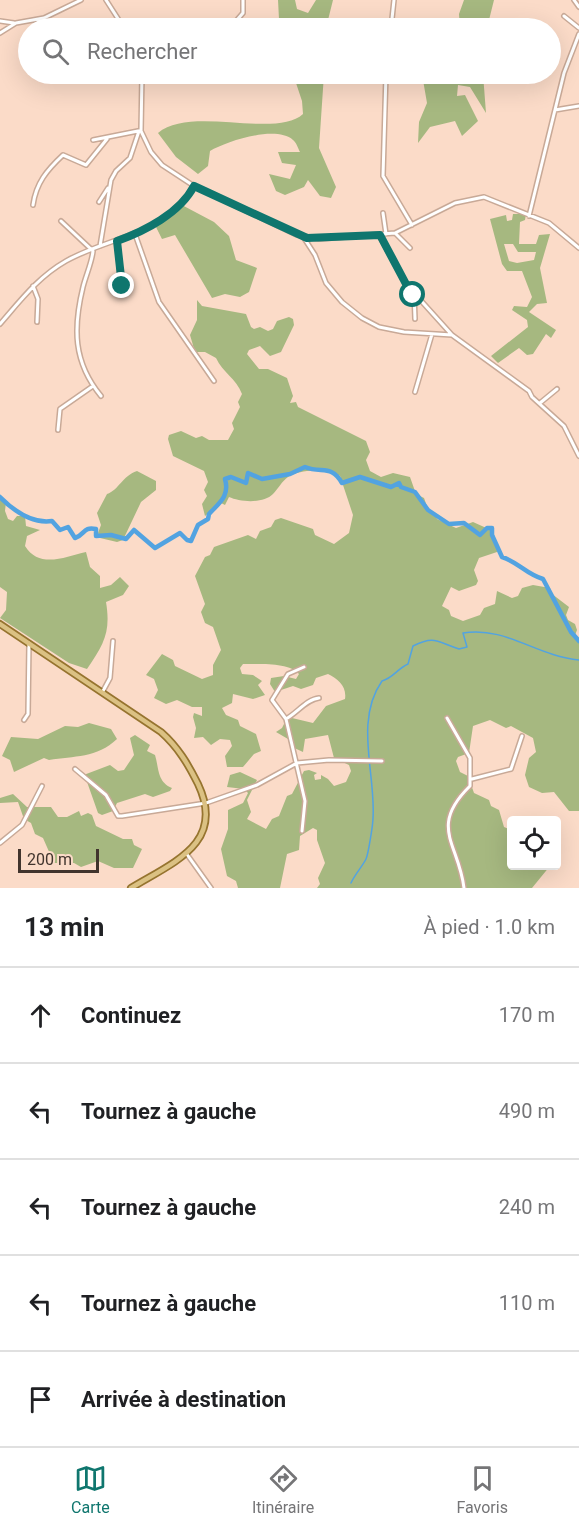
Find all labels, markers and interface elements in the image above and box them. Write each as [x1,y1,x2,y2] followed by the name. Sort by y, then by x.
[18,18,561,84] search box
[39,35,72,68] icon: search
[87,39,198,64] text: Rechercher
[108,272,134,298] route end
[399,281,425,307] route start
[507,816,561,870] map controls
[507,816,561,870] button: locate
[18,846,99,874] scale bar
[27,850,72,869] text: 200 m
[24,912,104,942] text: 13 min
[423,915,555,939] text: À pied · 1.0 km
[24,999,57,1032] icon: ahead
[81,1003,181,1028] text: Continuez
[499,1003,555,1027] text: 170 m
[24,1095,57,1128] icon: left
[81,1099,256,1124] text: Tournez à gauche
[499,1099,555,1123] text: 490 m
[24,1191,57,1224] icon: left
[81,1195,256,1220] text: Tournez à gauche
[499,1195,555,1219] text: 240 m
[24,1287,57,1320] icon: left
[81,1291,256,1316] text: Tournez à gauche
[499,1291,555,1315] text: 110 m
[24,1383,57,1416] icon: arrive
[81,1387,286,1412] text: Arrivée à destination
[71,1462,110,1517] tab: Carte
[252,1462,314,1517] tab: Itinéraire
[456,1462,508,1517] tab: Favoris

